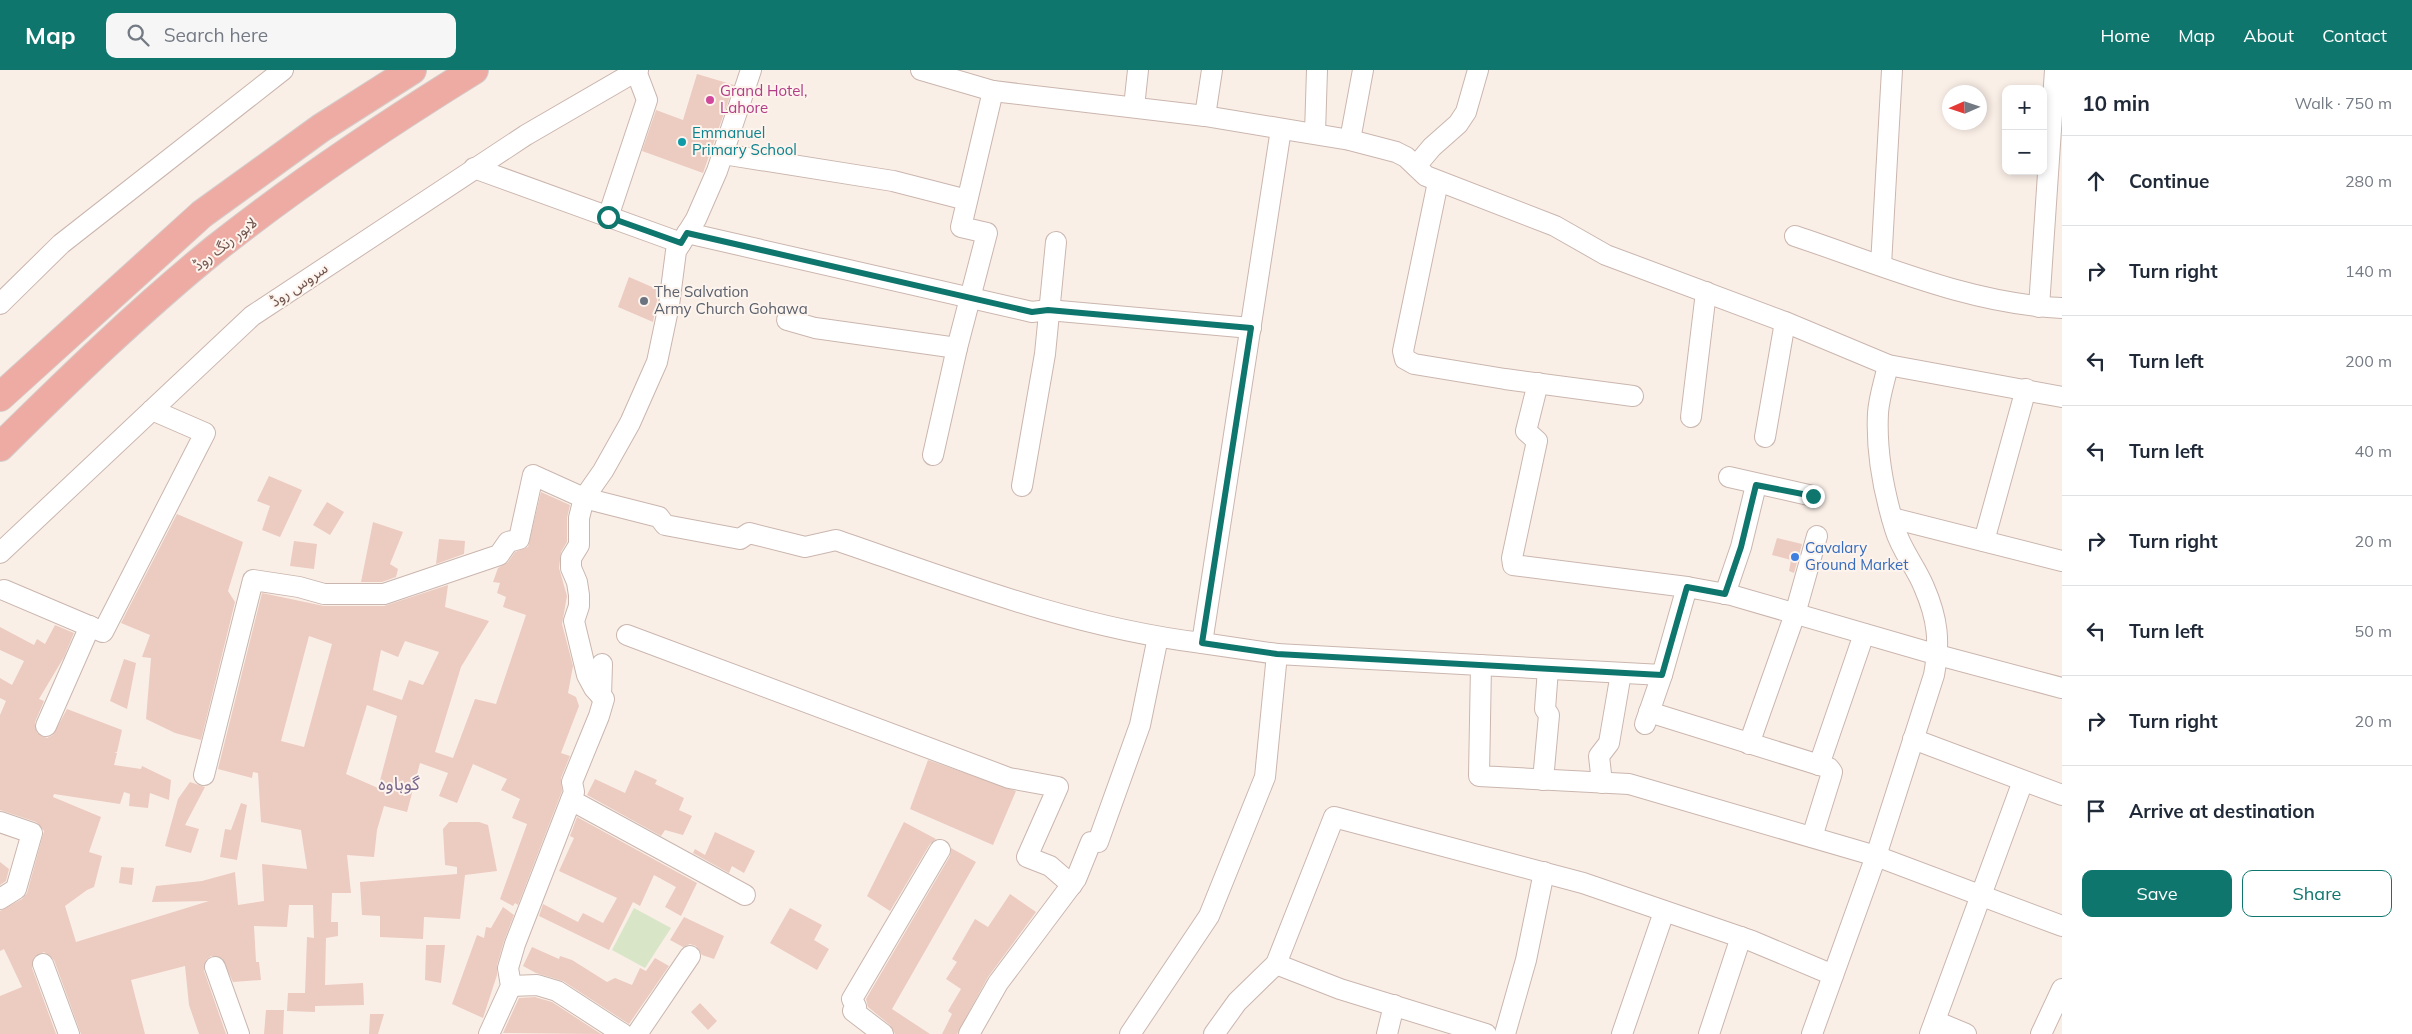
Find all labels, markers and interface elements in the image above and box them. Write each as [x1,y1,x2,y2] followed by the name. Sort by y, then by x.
[106,13,456,58] search box
[25,20,76,50] text: Map
[124,21,152,49] icon: search
[164,23,268,47] text: Search here
[2100,24,2150,47] text: Home
[2178,24,2215,47] text: Map
[2243,24,2294,47] text: About
[2322,24,2387,47] text: Contact
[720,81,807,117] place label: Grand Hotel, Lahore
[1942,85,1987,130] north arrow
[2002,85,2047,175] map controls
[2002,85,2047,130] button: +
[2082,90,2150,116] text: 10 min
[2294,93,2392,113] text: Walk · 750 m
[704,94,716,106] marker: Grand Hotel, Lahore
[692,123,797,159] place label: Emmanuel Primary School
[2002,130,2047,175] button: −
[676,136,688,148] marker: Emmanuel Primary School
[2082,167,2110,195] icon: ahead
[2129,169,2209,193] text: Continue
[2345,171,2392,191] text: 280 m
[597,206,620,229] route start
[189,213,261,275] street label: لاہور رنگ روڈ
[2082,257,2110,285] icon: right
[266,258,332,311] street label: سروس روڈ
[2129,259,2218,283] text: Turn right
[2345,261,2392,281] text: 140 m
[654,282,808,318] place label: The Salvation Army Church Gohawa
[638,295,650,307] marker: The Salvation Army Church Gohawa
[2082,347,2110,375] icon: left
[2129,349,2204,373] text: Turn left
[2345,351,2392,371] text: 200 m
[2082,437,2110,465] icon: left
[2129,439,2204,463] text: Turn left
[2355,441,2392,461] text: 40 m
[1802,485,1825,508] route end
[2082,527,2110,555] icon: right
[2129,529,2218,553] text: Turn right
[2355,531,2392,551] text: 20 m
[1805,538,1909,574] place label: Cavalary Ground Market
[1789,551,1801,563] marker: Cavalary Ground Market
[2082,617,2110,645] icon: left
[2129,619,2204,643] text: Turn left
[2355,621,2392,641] text: 50 m
[2082,707,2110,735] icon: right
[2129,709,2218,733] text: Turn right
[2355,711,2392,731] text: 20 m
[378,772,420,795] district label: گوہاوہ
[2082,797,2110,825] icon: arrive
[2129,799,2315,823] text: Arrive at destination
[2082,870,2232,917] button: Save
[2242,870,2392,917] button: Share

